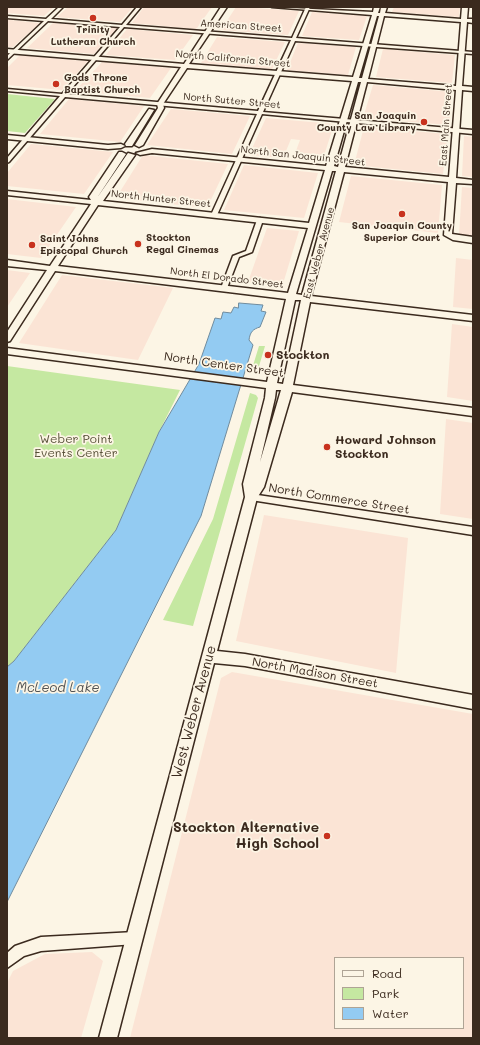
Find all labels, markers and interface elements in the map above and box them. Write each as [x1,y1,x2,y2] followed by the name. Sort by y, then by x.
[88,13,98,23] marker: Trinity Lutheran Church
[200,17,282,35] street label: American Street
[51,24,135,48] place label: Trinity Lutheran Church
[175,48,291,70] street label: North California Street
[64,72,140,96] place label: Gods Throne Baptist Church
[51,79,61,89] marker: Gods Throne Baptist Church
[437,84,455,166] street label: East Main Street
[183,91,281,111] street label: North Sutter Street
[317,110,416,134] place label: San Joaquin County Law Library
[419,117,429,127] marker: San Joaquin County Law Library
[240,143,366,169] street label: North San Joaquin Street
[110,188,212,210] street label: North Hunter Street
[301,206,337,300] street label: East Weber Avenue
[397,209,407,219] marker: San Joaquin County Superior Court
[352,220,452,244] place label: San Joaquin County Superior Court
[146,232,219,256] place label: Stockton Regal Cinemas
[40,233,128,256] place label: Saint Johns Episcopal Church
[133,239,143,249] marker: Stockton Regal Cinemas
[27,240,37,250] marker: Saint Johns Episcopal Church
[170,265,284,291] street label: North El Dorado Street
[276,348,329,362] place label: Stockton
[163,349,285,381] street label: North Center Street
[263,350,273,360] marker: Stockton
[34,432,118,460] park label: Weber Point Events Center
[335,433,436,461] place label: Howard Johnson Stockton
[322,442,332,452] marker: Howard Johnson Stockton
[267,481,411,517] street label: North Commerce Street
[168,644,220,780] street label: West Weber Avenue
[251,655,379,691] street label: North Madison Street
[17,680,99,696] water label: McLeod Lake
[173,820,319,852] place label: Stockton Alternative High School
[322,831,332,841] marker: Stockton Alternative High School
[334,957,464,1029] legend
[372,965,402,981] text: Road
[372,985,399,1001] text: Park
[372,1005,409,1021] text: Water

